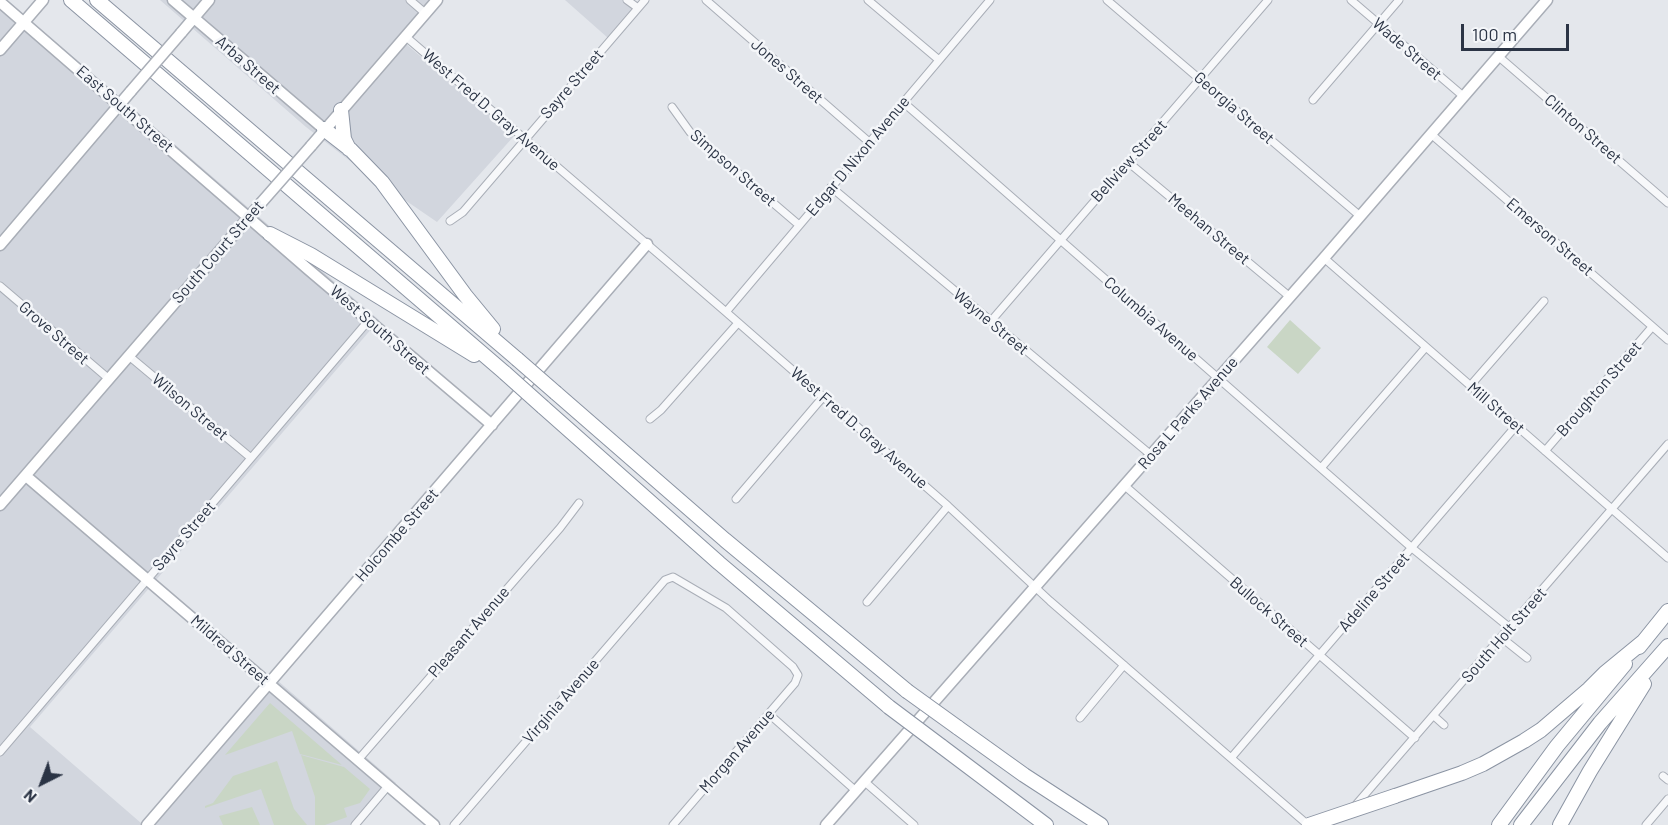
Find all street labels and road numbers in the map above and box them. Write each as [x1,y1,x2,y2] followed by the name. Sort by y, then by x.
[1368,14,1446,84] street label: Wade Street
[212,32,284,98] street label: Arba Street
[747,34,827,108] street label: Jones Street
[418,45,564,175] street label: West Fred D. Gray Avenue
[537,45,607,123] street label: Sayre Street
[72,62,178,156] street label: East South Street
[1190,68,1278,148] street label: Georgia Street
[1541,90,1625,168] street label: Clinton Street
[802,92,914,220] street label: Edgar D Nixon Avenue
[1087,116,1171,206] street label: Bellview Street
[686,126,780,210] street label: Simpson Street
[1164,189,1254,269] street label: Meehan Street
[1503,194,1597,280] street label: Emerson Street
[168,197,268,307] street label: South Court Street
[1100,273,1202,365] street label: Columbia Avenue
[326,281,434,379] street label: West South Street
[949,285,1033,359] street label: Wayne Street
[15,297,93,369] street label: Grove Street
[1552,337,1646,441] street label: Broughton Street
[1134,353,1242,473] street label: Rosa L Parks Avenue
[786,363,932,493] street label: West Fred D. Gray Avenue
[148,370,232,444] street label: Wilson Street
[1463,378,1529,438] street label: Mill Street
[351,485,443,585] street label: Holcombe Street
[149,497,219,575] street label: Sayre Street
[1334,549,1414,635] street label: Adeline Street
[1226,573,1312,651] street label: Bullock Street
[424,583,514,681] street label: Pleasant Avenue
[1457,583,1551,687] street label: South Holt Street
[187,611,273,689] street label: Mildred Street
[519,654,603,748] street label: Virginia Avenue
[695,705,779,797] street label: Morgan Avenue

